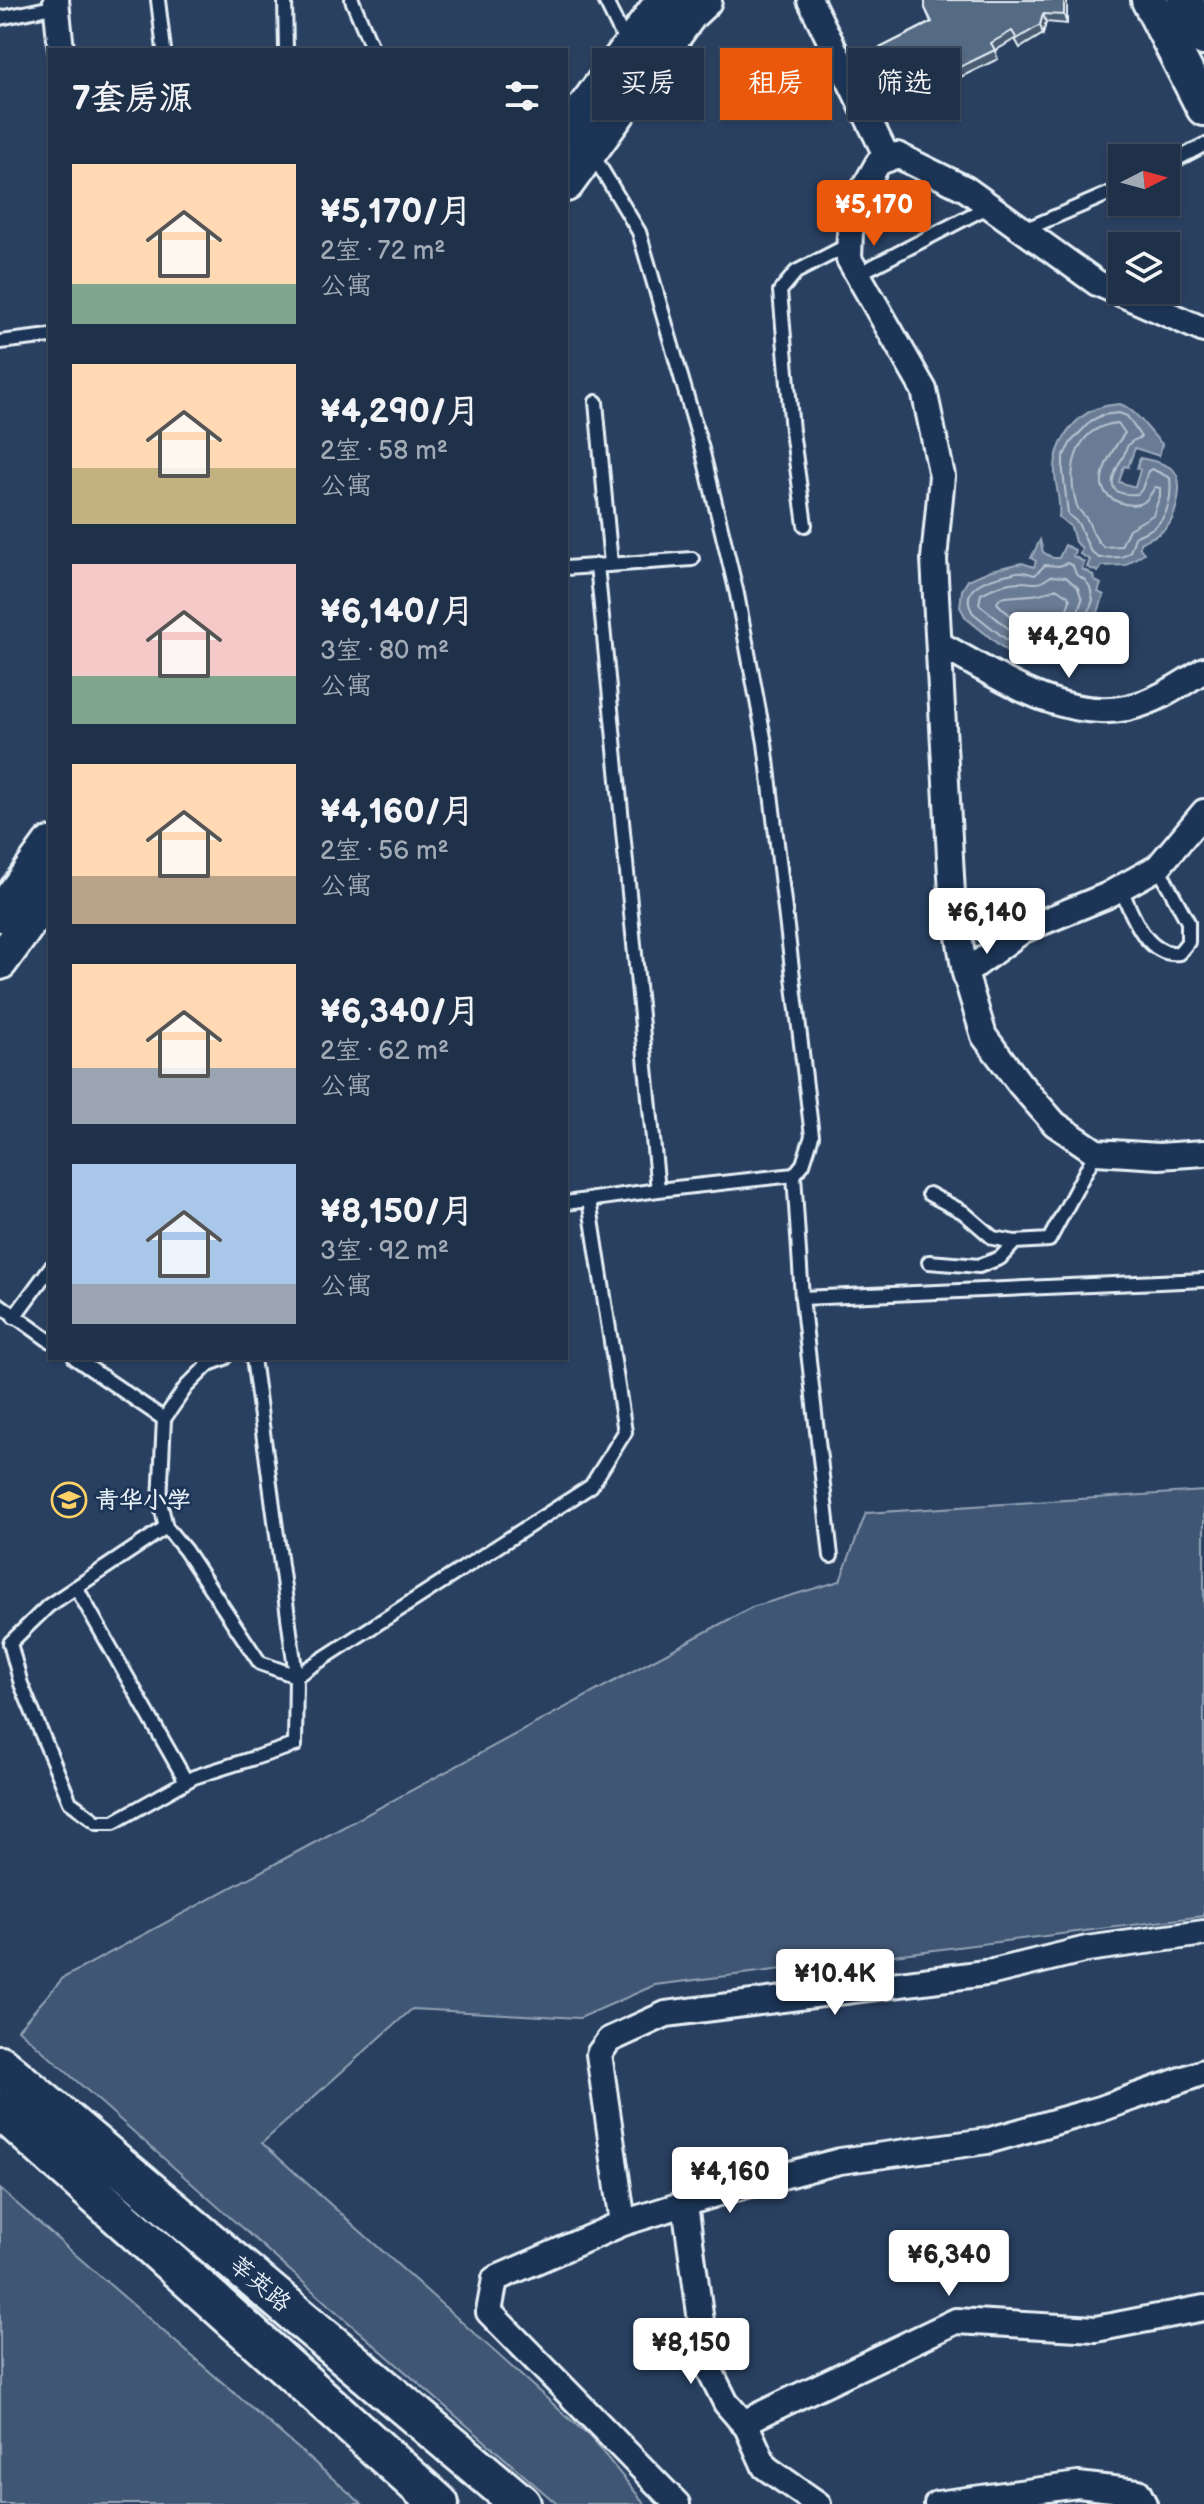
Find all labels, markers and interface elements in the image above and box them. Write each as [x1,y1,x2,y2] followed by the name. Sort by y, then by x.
[592,48,704,120] chip: 买房
[720,48,832,120] chip: 租房
[848,48,960,120] chip: 筛选
[500,74,544,118] icon: filters
[72,78,193,119] text: 7套房源
[1108,144,1180,216] north arrow
[1108,144,1180,304] map controls
[809,180,939,248] pin: ¥5,170
[835,190,913,221] text: ¥5,170
[320,191,473,232] text: ¥5,170/月
[136,196,232,292] icon: home
[1108,232,1180,304] button: layers
[320,236,445,267] text: 2室 · 72 m²
[320,271,372,302] text: 公寓
[320,391,480,432] text: ¥4,290/月
[136,396,232,492] icon: home
[320,436,448,467] text: 2室 · 58 m²
[320,471,372,502] text: 公寓
[320,591,475,632] text: ¥6,140/月
[136,596,232,692] icon: home
[1004,612,1134,680] pin: ¥4,290
[1027,622,1111,653] text: ¥4,290
[320,636,449,667] text: 3室 · 80 m²
[320,671,372,702] text: 公寓
[320,791,475,832] text: ¥4,160/月
[136,796,232,892] icon: home
[320,836,449,867] text: 2室 · 56 m²
[320,871,372,902] text: 公寓
[922,888,1052,956] pin: ¥6,140
[947,898,1027,929] text: ¥6,140
[320,991,480,1032] text: ¥6,340/月
[136,996,232,1092] icon: home
[320,1036,449,1067] text: 2室 · 62 m²
[320,1071,372,1102] text: 公寓
[320,1191,474,1232] text: ¥8,150/月
[136,1196,232,1292] icon: home
[320,1236,449,1267] text: 3室 · 92 m²
[320,1271,372,1302] text: 公寓
[50,1481,88,1519] school or university icon: 青华小学
[95,1486,191,1515] place label: 青华小学
[770,1949,900,2017] pin: ¥10.4K
[794,1959,876,1990] text: ¥10.4K
[665,2147,795,2215] pin: ¥4,160
[690,2157,770,2188] text: ¥4,160
[884,2230,1014,2298] pin: ¥6,340
[907,2240,991,2271] text: ¥6,340
[223,2250,297,2318] street label: 莘英路
[626,2318,756,2386] pin: ¥8,150
[651,2328,731,2359] text: ¥8,150

